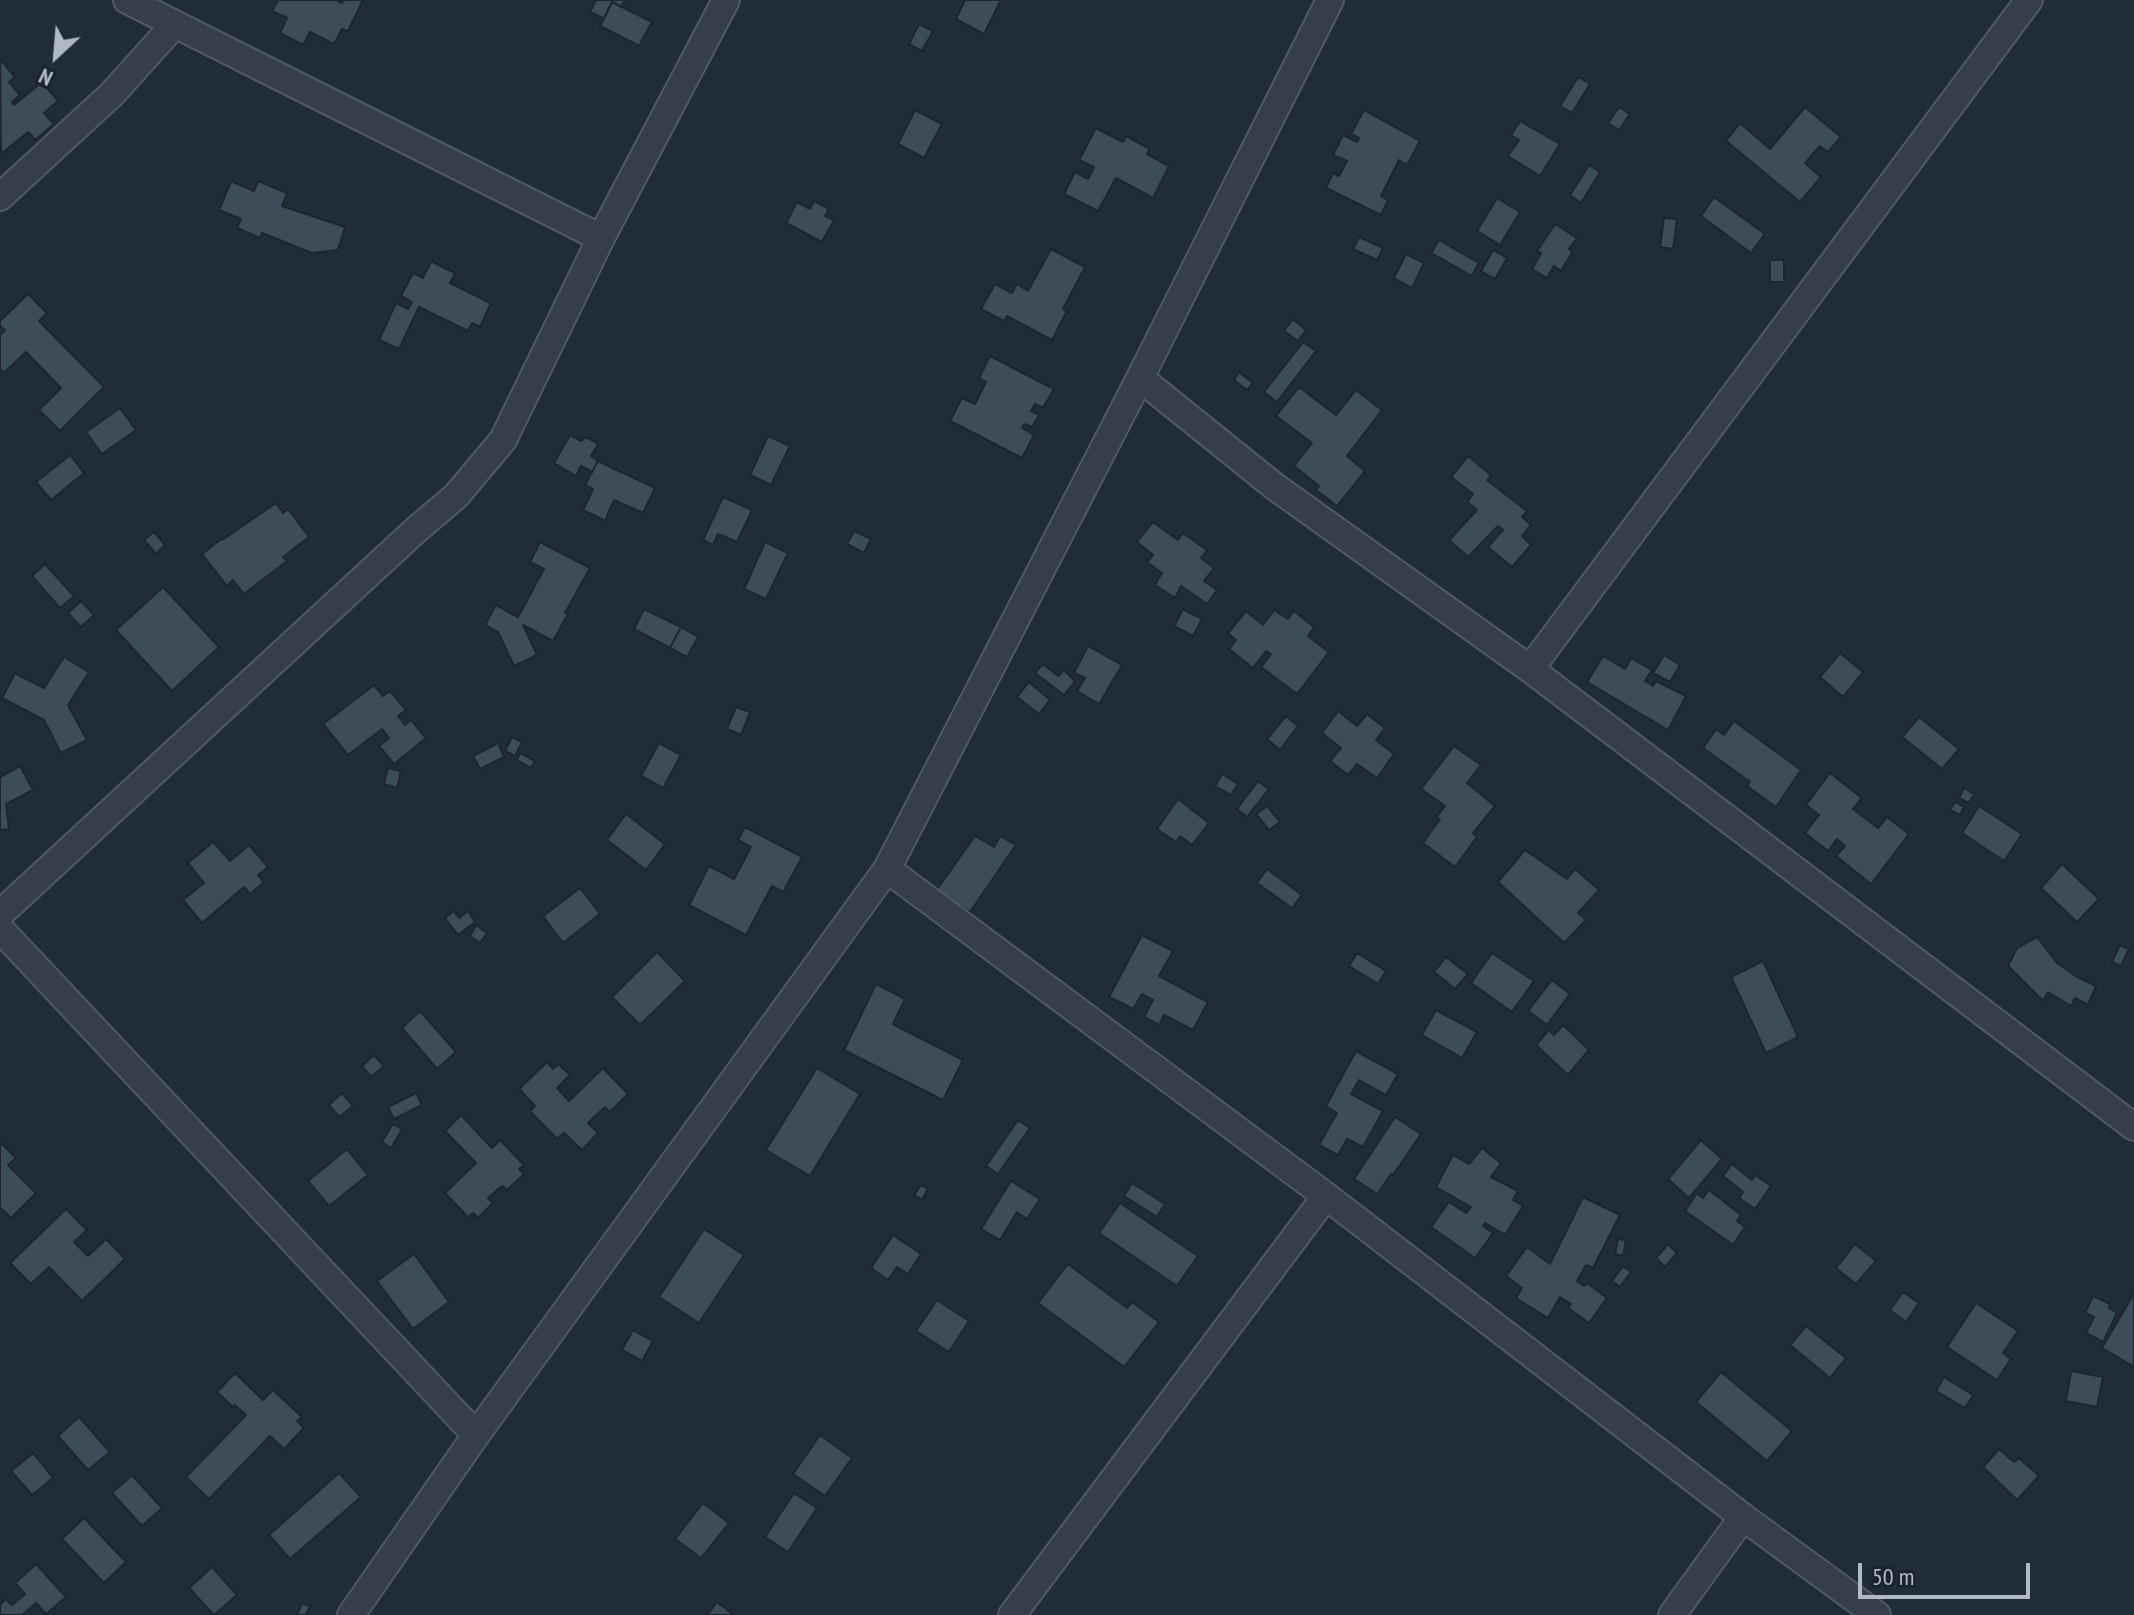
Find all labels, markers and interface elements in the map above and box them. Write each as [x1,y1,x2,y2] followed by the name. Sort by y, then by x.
[16,16,96,96] north arrow
[34,62,57,93] text: N
[1862,1547,2034,1597] scale bar
[1872,1561,1914,1592] text: 50 m

